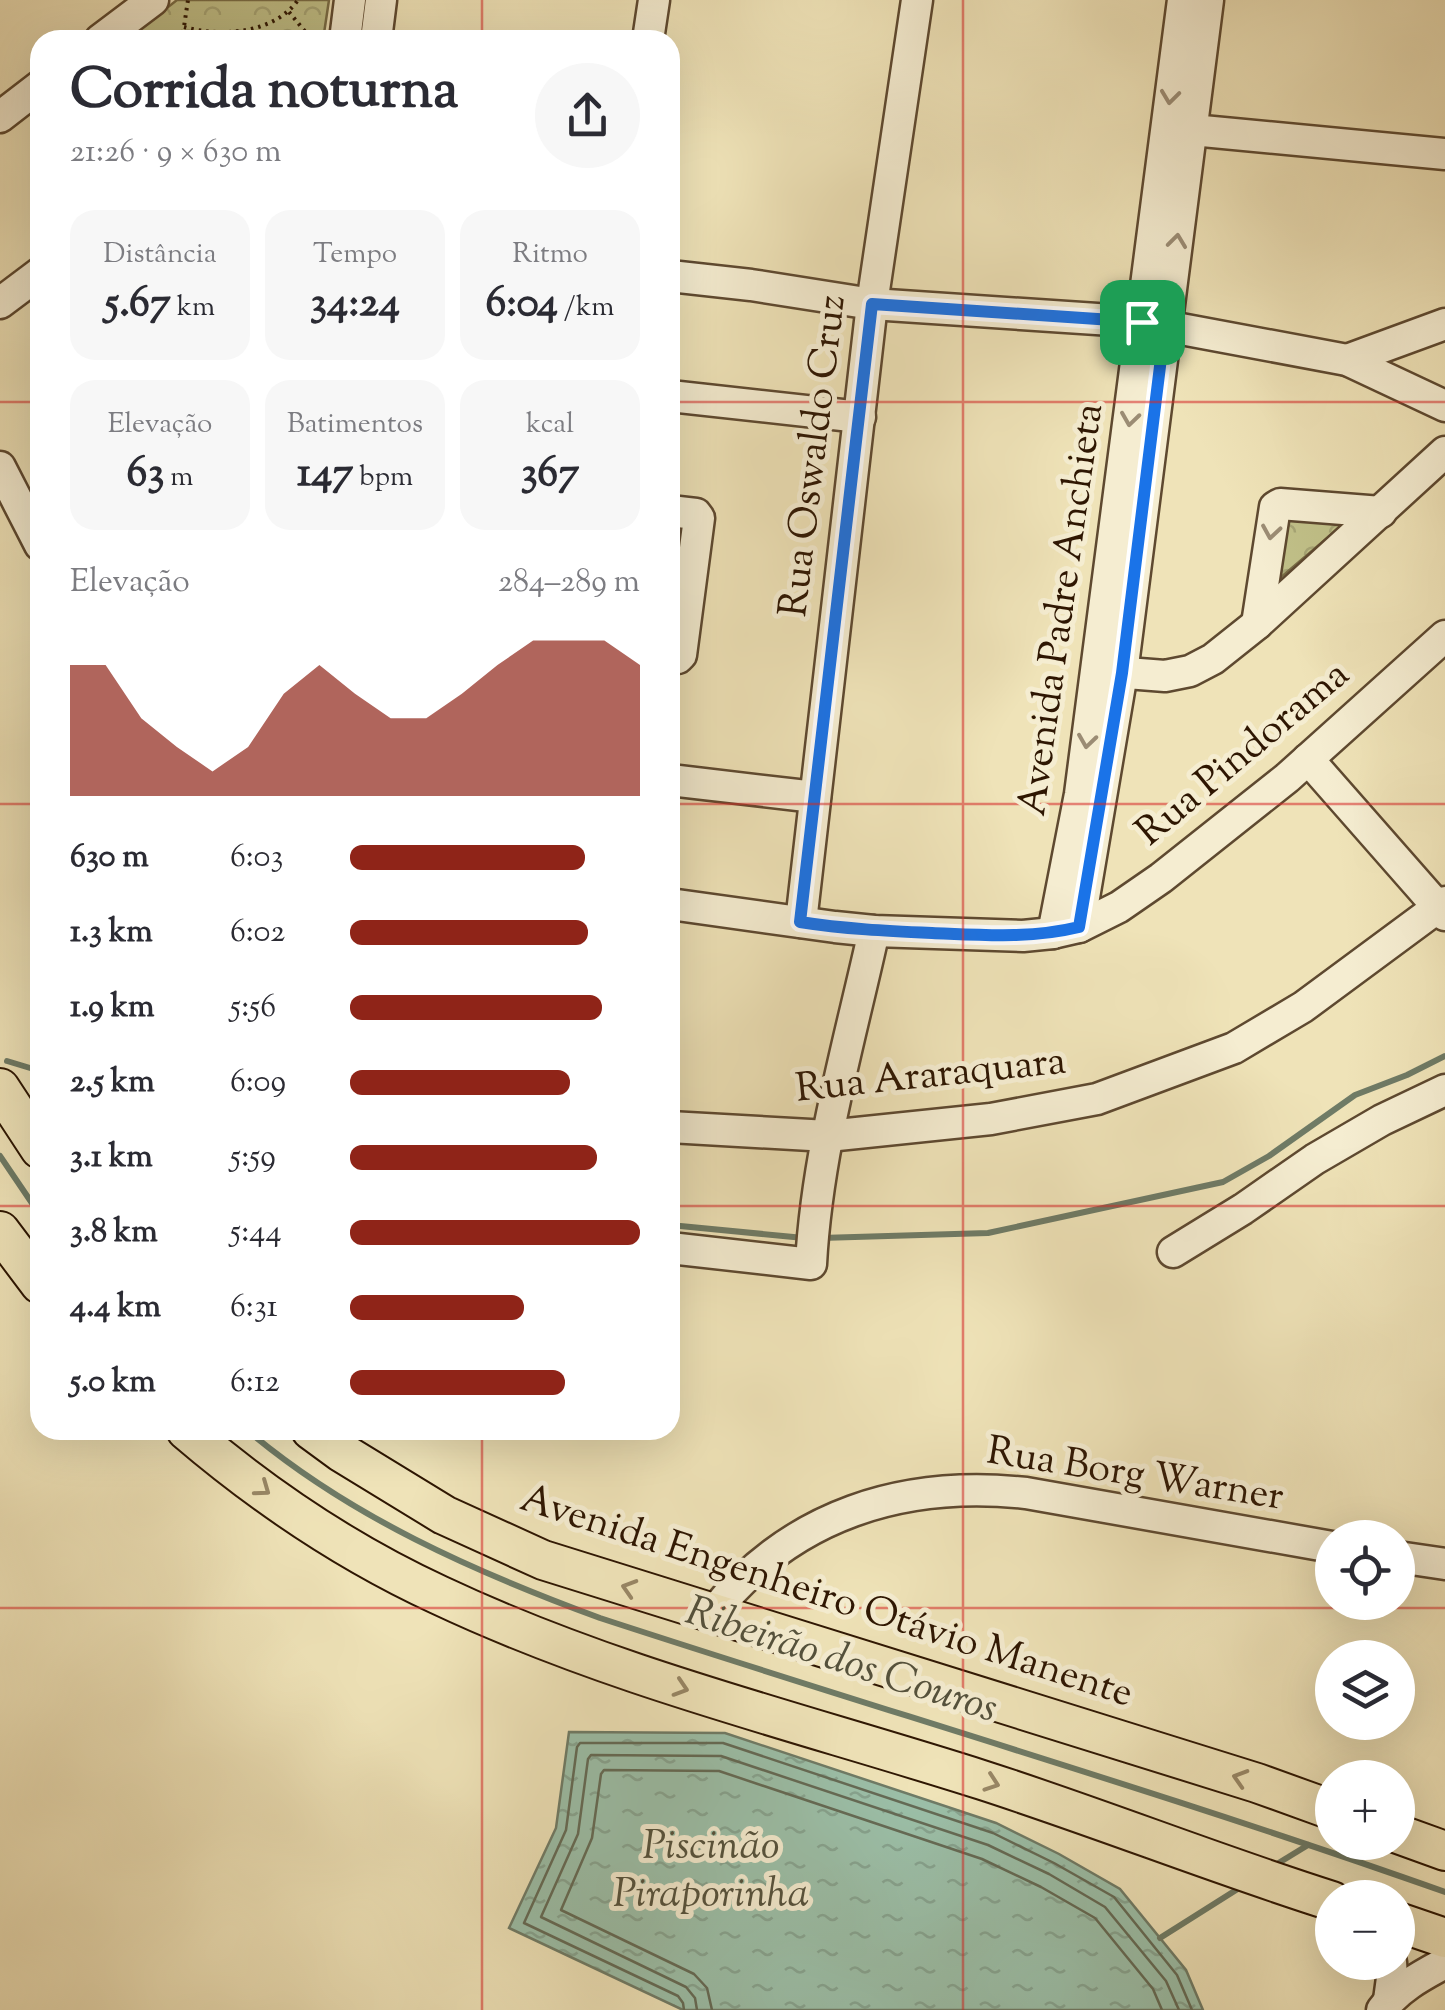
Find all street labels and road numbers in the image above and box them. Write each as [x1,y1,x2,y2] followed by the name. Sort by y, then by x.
[767,292,863,620] street label: Rua Oswaldo Cruz
[1006,400,1120,820] street label: Avenida Padre Anchieta
[1125,649,1363,861] street label: Rua Pindorama
[793,1034,1069,1120] street label: Rua Araraquara
[983,1424,1287,1528] street label: Rua Borg Warner
[512,1472,1140,1724] street label: Avenida Engenheiro Otávio Manente

